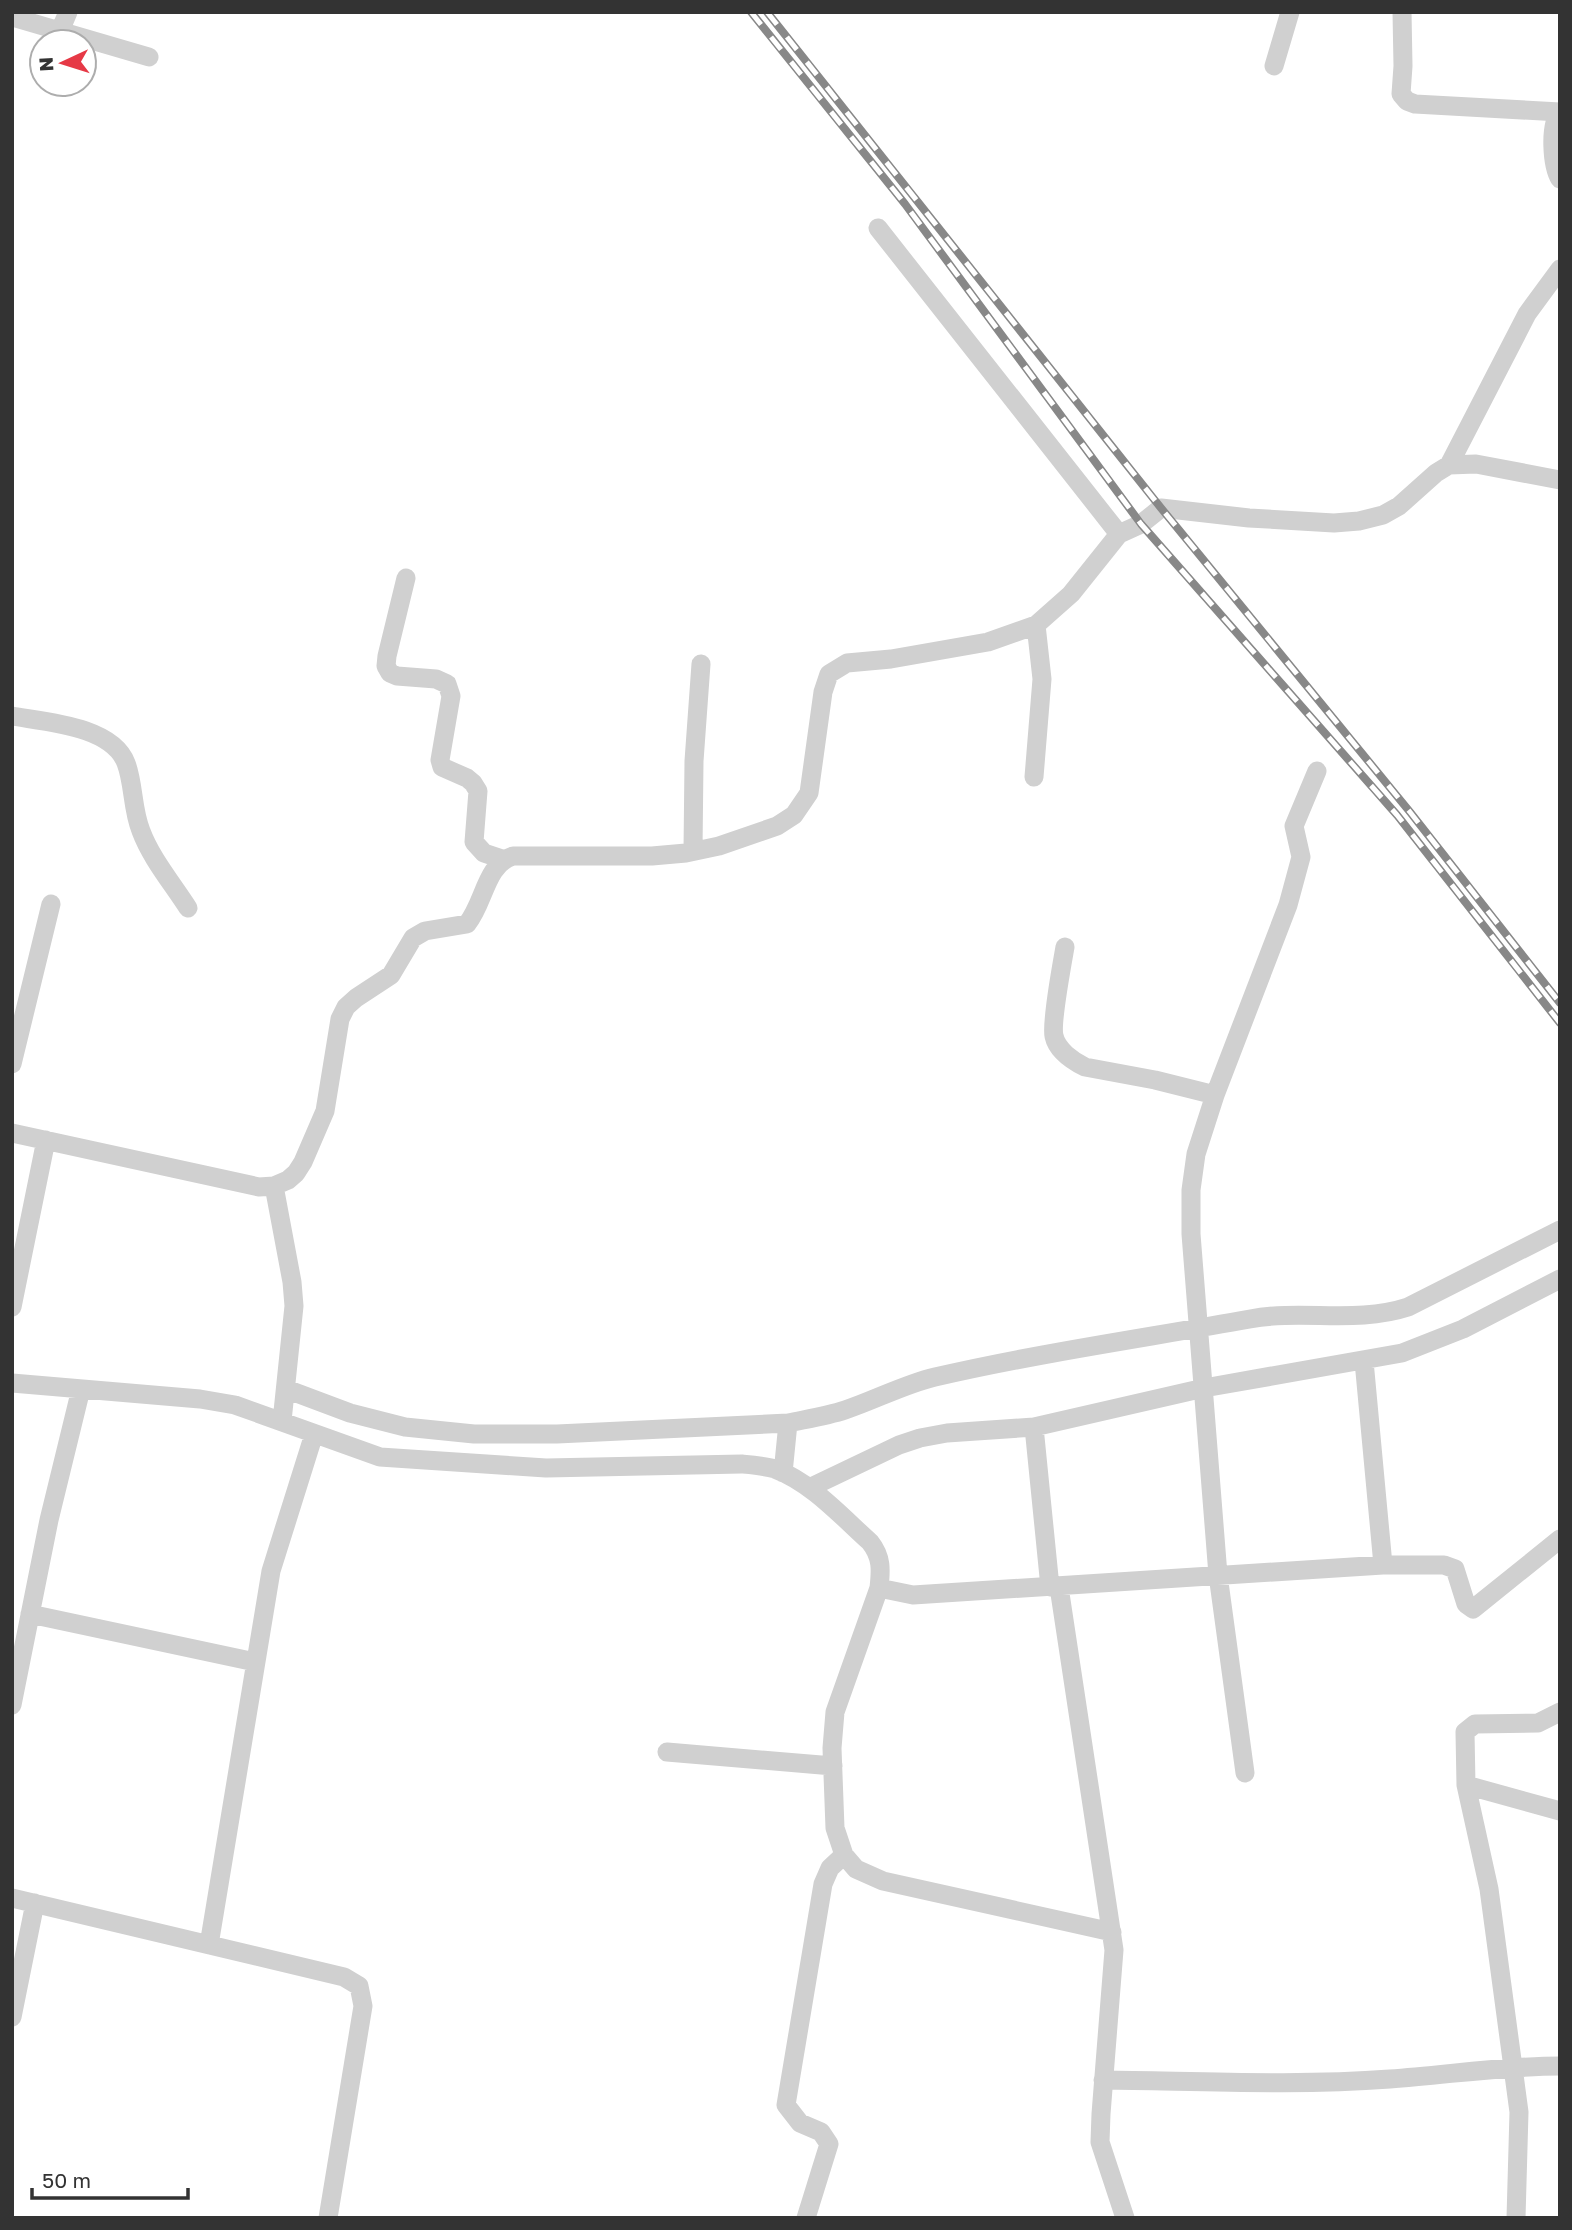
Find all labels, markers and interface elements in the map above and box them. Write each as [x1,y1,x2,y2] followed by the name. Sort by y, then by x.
[28,28,98,98] north arrow
[34,56,58,72] text: N
[32,2156,187,2200] scale bar
[42,2167,91,2193] text: 50 m

